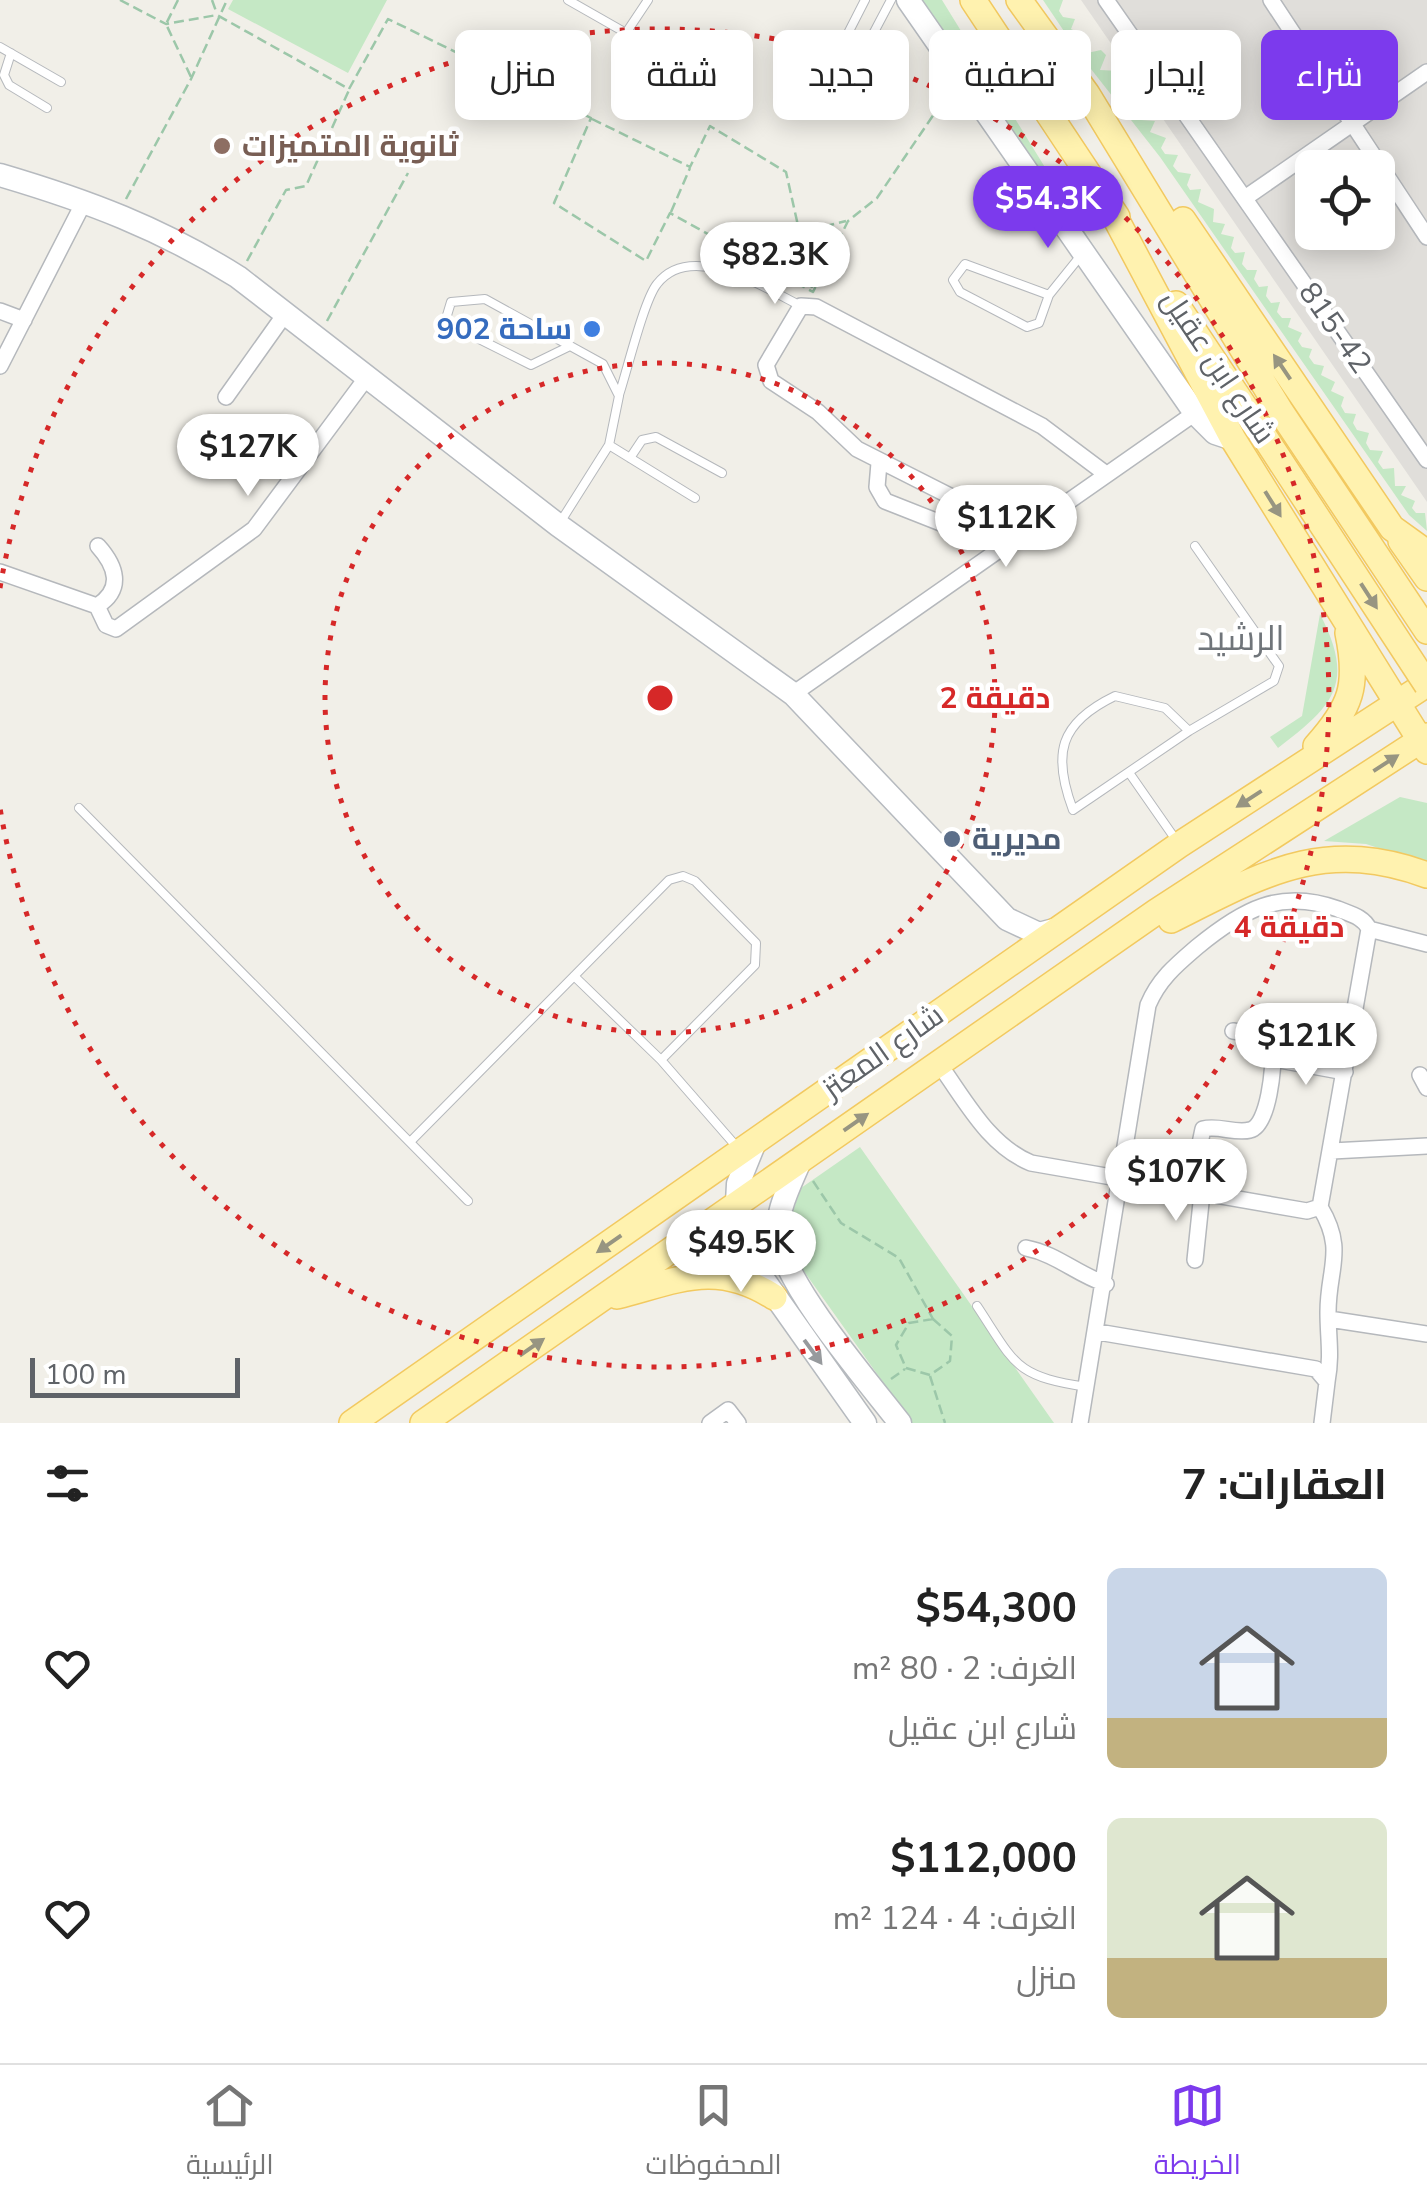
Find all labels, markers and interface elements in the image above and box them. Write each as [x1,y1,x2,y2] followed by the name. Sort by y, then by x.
[455,30,591,120] chip: منزل
[611,30,753,120] chip: شقة
[773,30,909,120] chip: جديد
[929,30,1091,120] chip: تصفية
[1111,30,1241,120] chip: إيجار
[1261,30,1398,120] chip: شراء
[242,126,459,167] place label: ثانوية المتميزات
[211,135,233,157] marker: ثانوية المتميزات
[1295,150,1395,250] map controls
[1295,150,1395,250] button: locate
[967,166,1129,251] pin: $54.3K
[995,177,1101,220] text: $54.3K
[694,222,856,307] pin: $82.3K
[722,233,828,276] text: $82.3K
[1289,274,1381,382] street label: 815-42
[1151,282,1285,452] street label: شارع ابن عقيل
[437,309,572,350] place label: ساحة 902
[581,318,603,340] marker: ساحة 902
[1274,353,1292,380] one-way arrow
[178,414,318,499] pin: $127K
[199,425,297,468] text: $127K
[936,485,1076,570] pin: $112K
[1264,490,1282,518] one-way arrow
[957,496,1055,539] text: $112K
[1360,583,1378,610] one-way arrow
[1197,615,1285,662] district label: الرشيد
[940,678,1050,719] text: 2 دقيقة
[642,680,678,716] centre of rings
[1372,755,1399,773] one-way arrow
[1236,789,1263,808] one-way arrow
[972,819,1062,860] place label: مديرية
[941,828,963,850] marker: مديرية
[1234,907,1344,948] text: 4 دقيقة
[813,995,952,1110] street label: شارع المعتز
[1236,1003,1376,1088] pin: $121K
[1257,1014,1355,1057] text: $121K
[843,1113,869,1132] one-way arrow
[1106,1139,1246,1224] pin: $107K
[1127,1150,1225,1193] text: $107K
[660,1210,822,1295] pin: $49.5K
[688,1221,794,1264] text: $49.5K
[596,1234,622,1253] one-way arrow
[518,1338,545,1357] one-way arrow
[803,1339,822,1365] one-way arrow
[30,1353,240,1398] scale bar
[45,1356,127,1394] text: 100 m
[40,1456,95,1511] icon: filters
[1182,1457,1387,1514] text: العقارات: 7
[915,1580,1077,1637] text: $54,300
[1187,1608,1307,1728] icon: home
[40,1641,95,1696] icon: heart
[852,1647,1077,1690] text: الغرف: 2 · 80 m²
[888,1707,1077,1750] text: شارع ابن عقيل
[890,1830,1077,1887] text: $112,000
[1187,1858,1307,1978] icon: home
[40,1891,95,1946] icon: heart
[833,1897,1077,1940] text: الغرف: 4 · 124 m²
[1016,1957,1077,2000] text: منزل
[186,2078,274,2190] tab: الرئيسية
[646,2078,782,2190] tab: المحفوظات
[1154,2078,1241,2190] tab: الخريطة

